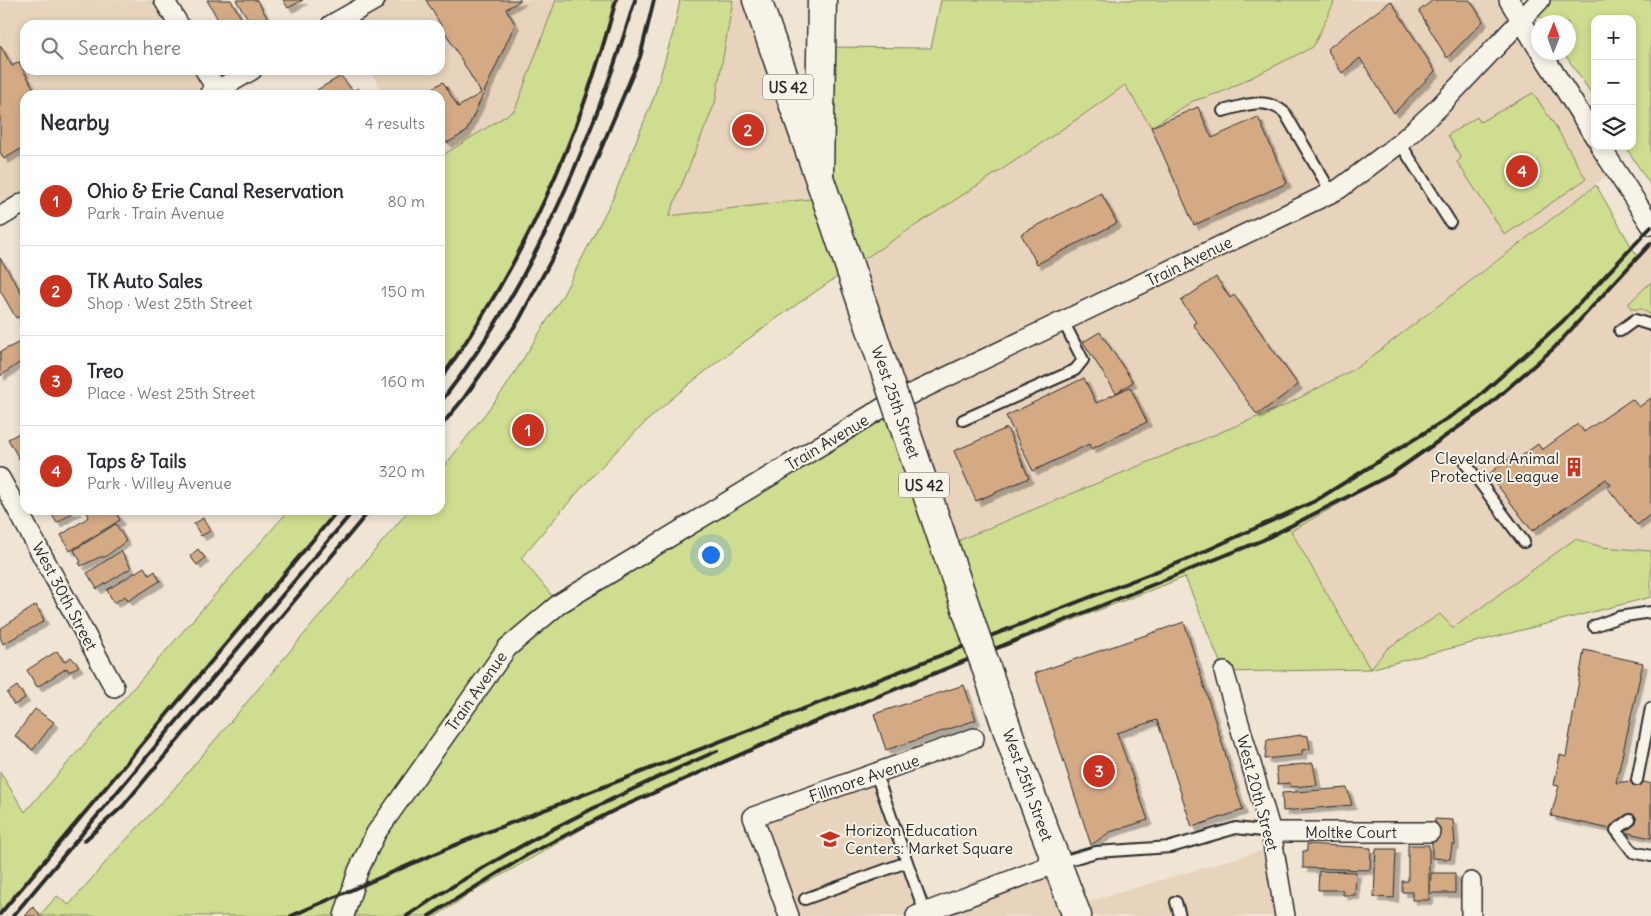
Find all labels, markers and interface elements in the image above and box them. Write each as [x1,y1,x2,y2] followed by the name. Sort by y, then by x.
[1531,15,1576,60] north arrow
[1591,15,1636,150] map controls
[1591,15,1636,60] button: +
[20,20,445,75] search box
[38,34,66,62] icon: search
[78,36,181,60] text: Search here
[1591,60,1636,105] button: −
[763,74,813,100] road number: US 42
[1591,105,1636,150] button: layers
[40,109,110,136] text: Nearby
[732,111,764,149] pin: 2
[364,113,425,133] text: 4 results
[1506,152,1538,190] pin: 4
[87,179,344,203] text: Ohio & Erie Canal Reservation
[53,191,59,211] text: 1
[387,191,425,211] text: 80 m
[87,203,224,223] text: Park · Train Avenue
[1143,232,1235,290] street label: Train Avenue
[87,269,203,293] text: TK Auto Sales
[52,281,60,301] text: 2
[381,281,425,301] text: 150 m
[87,293,253,313] text: Shop · West 25th Street
[867,343,925,462] street label: West 25th Street
[87,359,124,383] text: Treo
[51,371,61,391] text: 3
[381,371,425,391] text: 160 m
[87,383,255,403] text: Place · West 25th Street
[782,409,872,475] street label: Train Avenue
[512,411,544,449] pin: 1
[1430,448,1559,486] place label: Cleveland Animal Protective League
[87,449,186,473] text: Taps & Tails
[1563,456,1585,478] building icon: Cleveland Animal Protective League
[51,461,61,481] text: 4
[379,461,425,481] text: 320 m
[899,472,949,498] road number: US 42
[87,473,232,493] text: Park · Willey Avenue
[28,538,102,654] street label: West 30th Street
[698,542,724,568] your location
[441,647,511,735] street label: Train Avenue
[998,726,1058,845] street label: West 25th Street
[1233,733,1283,854] street label: West 20th Street
[806,750,922,806] street label: Fillmore Avenue
[1083,752,1115,790] pin: 3
[845,820,1013,858] place label: Horizon Education Centers: Market Square
[1305,822,1398,842] street label: Moltke Court
[819,828,841,850] school or university icon: Horizon Education Centers: Market Square

